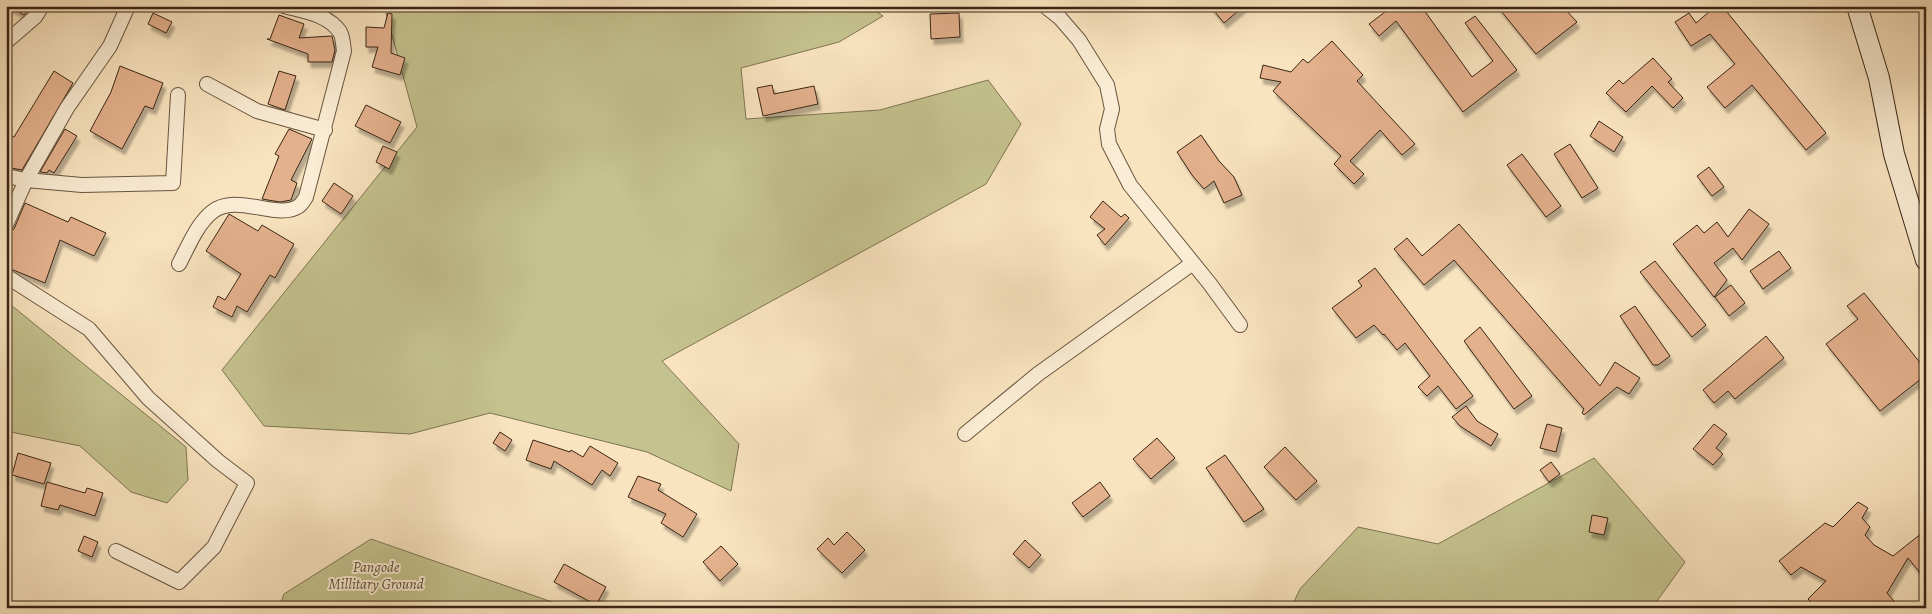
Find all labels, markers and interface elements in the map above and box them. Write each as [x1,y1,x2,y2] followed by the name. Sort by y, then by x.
[328,557,424,594] park label: Pangode Millitary Ground

